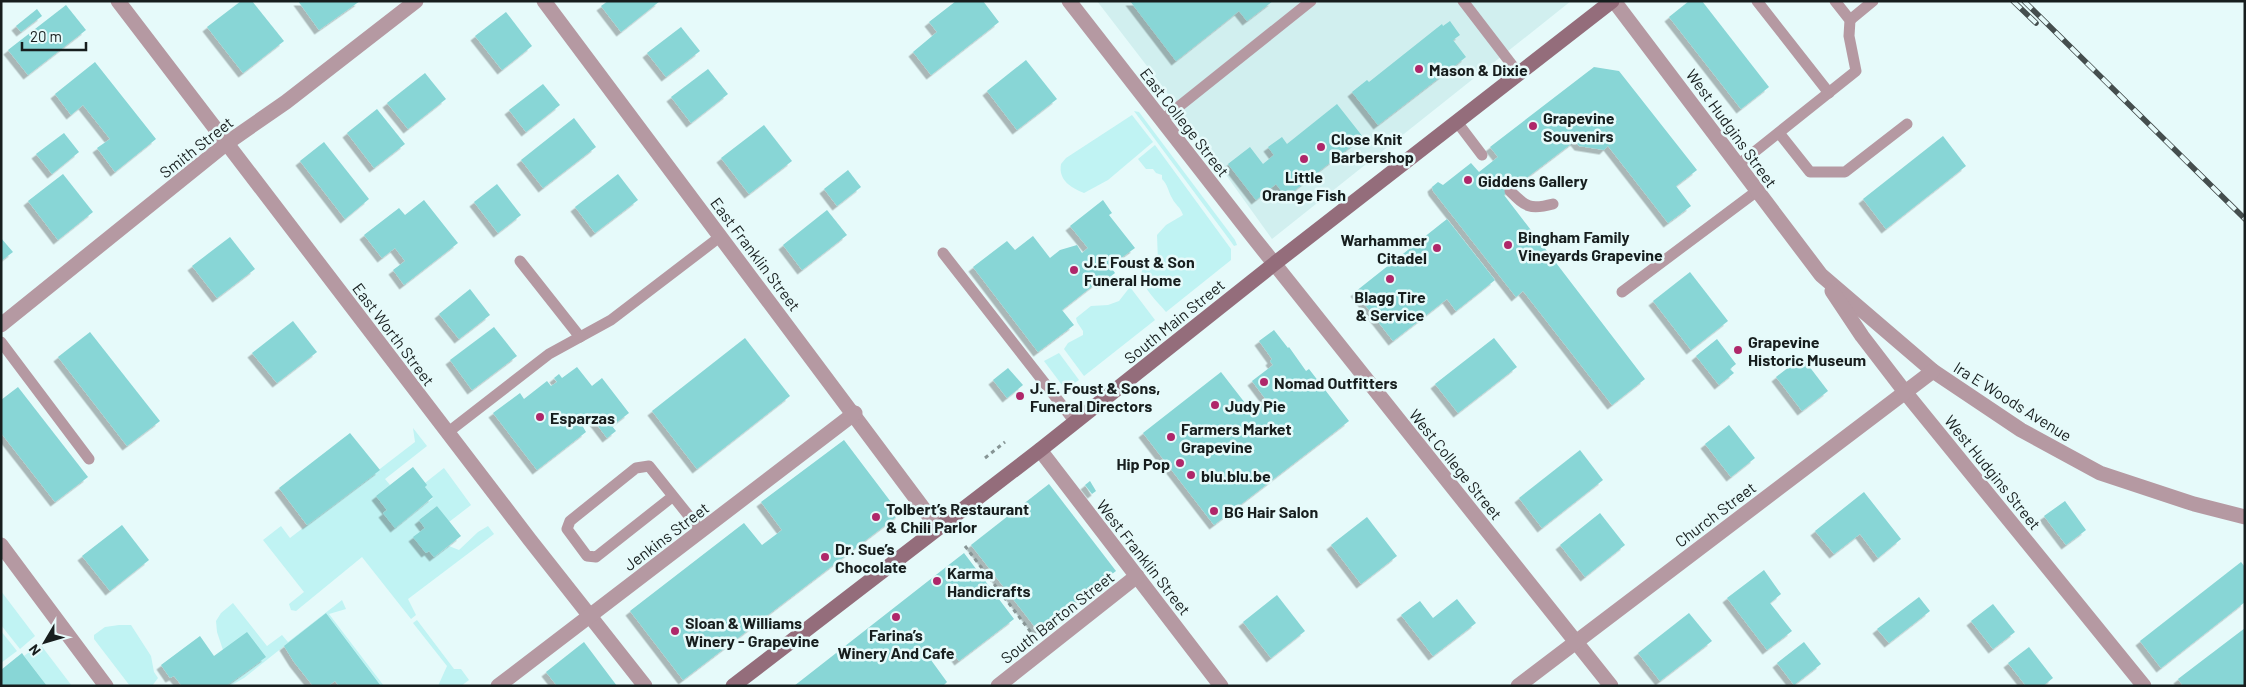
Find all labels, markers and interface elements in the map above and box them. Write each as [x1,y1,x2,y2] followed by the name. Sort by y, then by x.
[22,20,86,52] scale bar
[30,27,62,45] text: 20 m
[1429,60,1528,79] place label: Mason & Dixie
[1413,63,1425,75] marker: Mason & Dixie
[1137,64,1233,180] street label: East College Street
[1683,65,1781,191] street label: West Hudgins Street
[1543,108,1615,145] place label: Grapevine Souvenirs
[155,112,237,182] street label: Smith Street
[1527,120,1539,132] marker: Grapevine Souvenirs
[1331,129,1414,166] place label: Close Knit Barbershop
[1315,141,1327,153] marker: Close Knit Barbershop
[1298,153,1310,165] marker: Little Orange Fish
[1262,167,1346,204] place label: Little Orange Fish
[1478,171,1588,190] place label: Giddens Gallery
[1462,174,1474,186] marker: Giddens Gallery
[707,193,805,315] street label: East Franklin Street
[1518,227,1663,264] place label: Bingham Family Vineyards Grapevine
[1341,230,1427,267] place label: Warhammer Citadel
[1502,239,1514,251] marker: Bingham Family Vineyards Grapevine
[1431,242,1443,254] marker: Warhammer Citadel
[1084,252,1195,289] place label: J.E Foust & Son Funeral Home
[1068,264,1080,276] marker: J.E Foust & Son Funeral Home
[1384,273,1396,285] marker: Blagg Tire & Service
[1120,275,1228,367] street label: South Main Street
[349,279,439,389] street label: East Worth Street
[1354,287,1426,324] place label: Blagg Tire & Service
[1748,332,1866,369] place label: Grapevine Historic Museum
[1732,344,1744,356] marker: Grapevine Historic Museum
[1951,357,2075,445] street label: Ira E Woods Avenue
[1274,373,1397,392] place label: Nomad Outfitters
[1258,376,1270,388] marker: Nomad Outfitters
[1030,378,1161,415] place label: J. E. Foust & Sons, Funeral Directors
[1014,390,1026,402] marker: J. E. Foust & Sons, Funeral Directors
[1225,396,1286,415] place label: Judy Pie
[1209,399,1221,411] marker: Judy Pie
[1406,405,1506,523] street label: West College Street
[550,408,615,427] place label: Esparzas
[534,411,546,423] marker: Esparzas
[1941,411,2045,533] street label: West Hudgins Street
[1181,419,1291,456] place label: Farmers Market Grapevine
[1165,431,1177,443] marker: Farmers Market Grapevine
[1116,454,1170,473] place label: Hip Pop
[1174,457,1186,469] marker: Hip Pop
[1201,466,1271,485] place label: blu.blu.be
[1185,469,1197,481] marker: blu.blu.be
[1671,477,1759,551] street label: Church Street
[1093,496,1195,618] street label: West Franklin Street
[620,498,712,574] street label: Jenkins Street
[886,499,1029,536] place label: Tolbert’s Restaurant & Chili Parlor
[1224,502,1318,521] place label: BG Hair Salon
[1208,505,1220,517] marker: BG Hair Salon
[870,511,882,523] marker: Tolbert’s Restaurant & Chili Parlor
[835,539,907,576] place label: Dr. Sue’s Chocolate
[819,551,831,563] marker: Dr. Sue’s Chocolate
[947,563,1031,600] place label: Karma Handicrafts
[997,567,1117,667] street label: South Barton Street
[931,575,943,587] marker: Karma Handicrafts
[890,611,902,623] marker: Farina’s Winery And Cafe
[685,613,820,650] place label: Sloan & Williams Winery - Grapevine
[20,617,70,667] north arrow
[669,625,681,637] marker: Sloan & Williams Winery - Grapevine
[837,625,955,662] place label: Farina’s Winery And Cafe
[25,641,44,659] text: N

